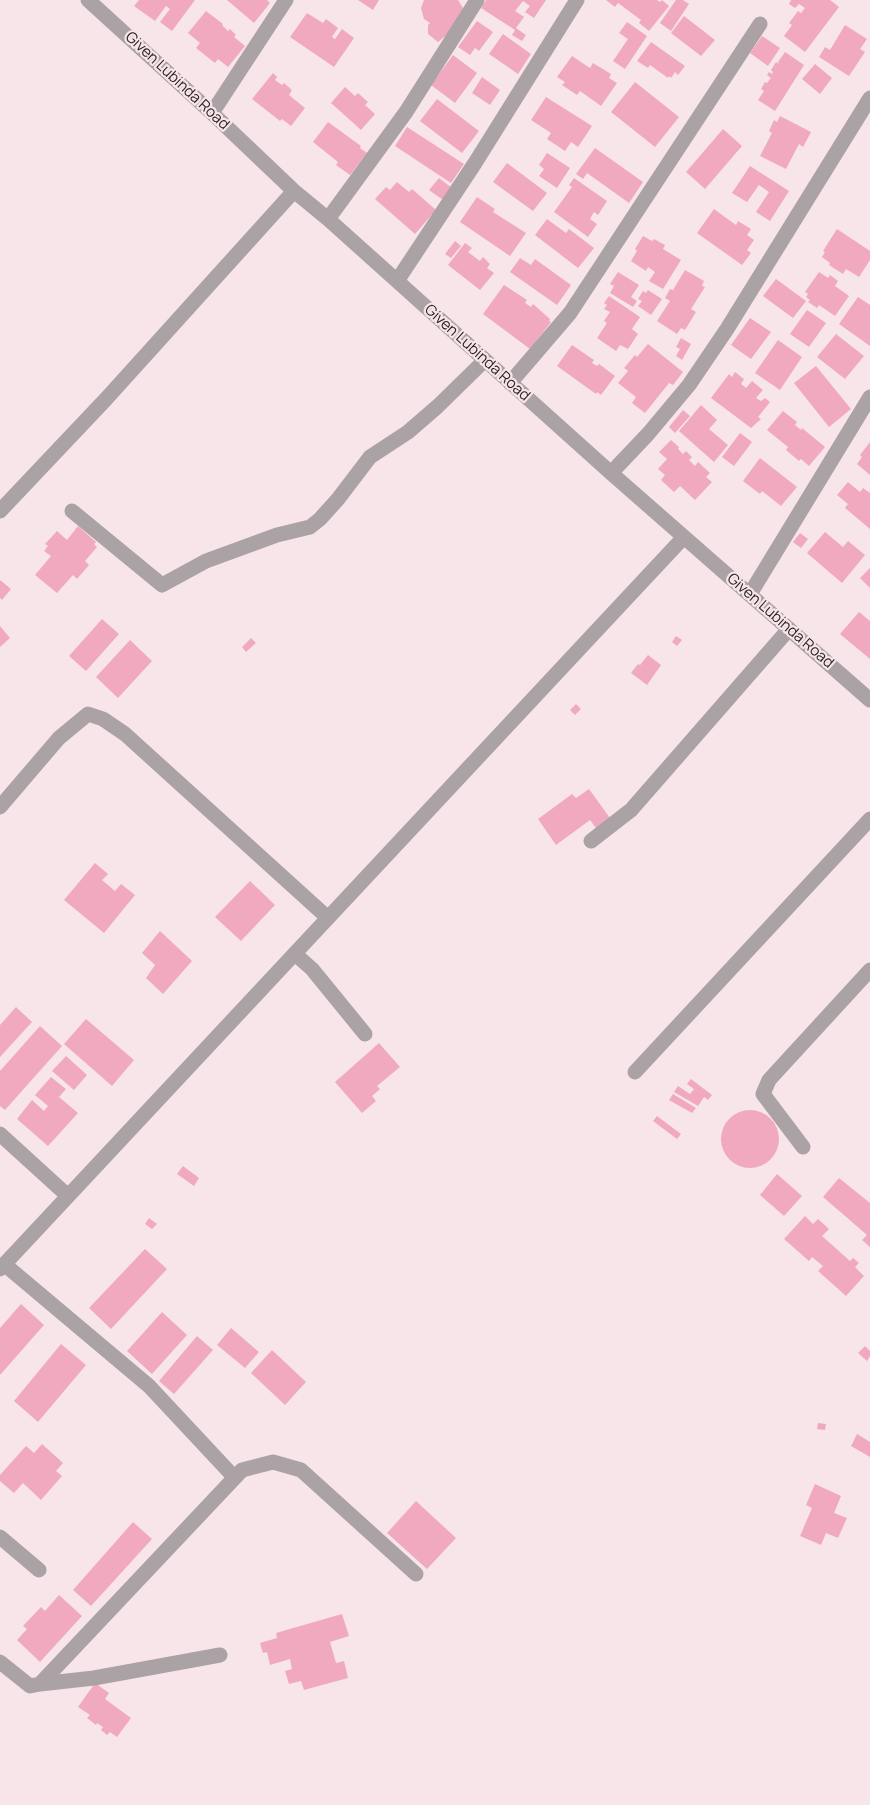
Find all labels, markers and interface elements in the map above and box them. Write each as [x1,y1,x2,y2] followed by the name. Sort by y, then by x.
[121,28,233,134] street label: Given Lubinda Road
[421,301,533,405] street label: Given Lubinda Road
[723,570,837,672] street label: Given Lubinda Road

